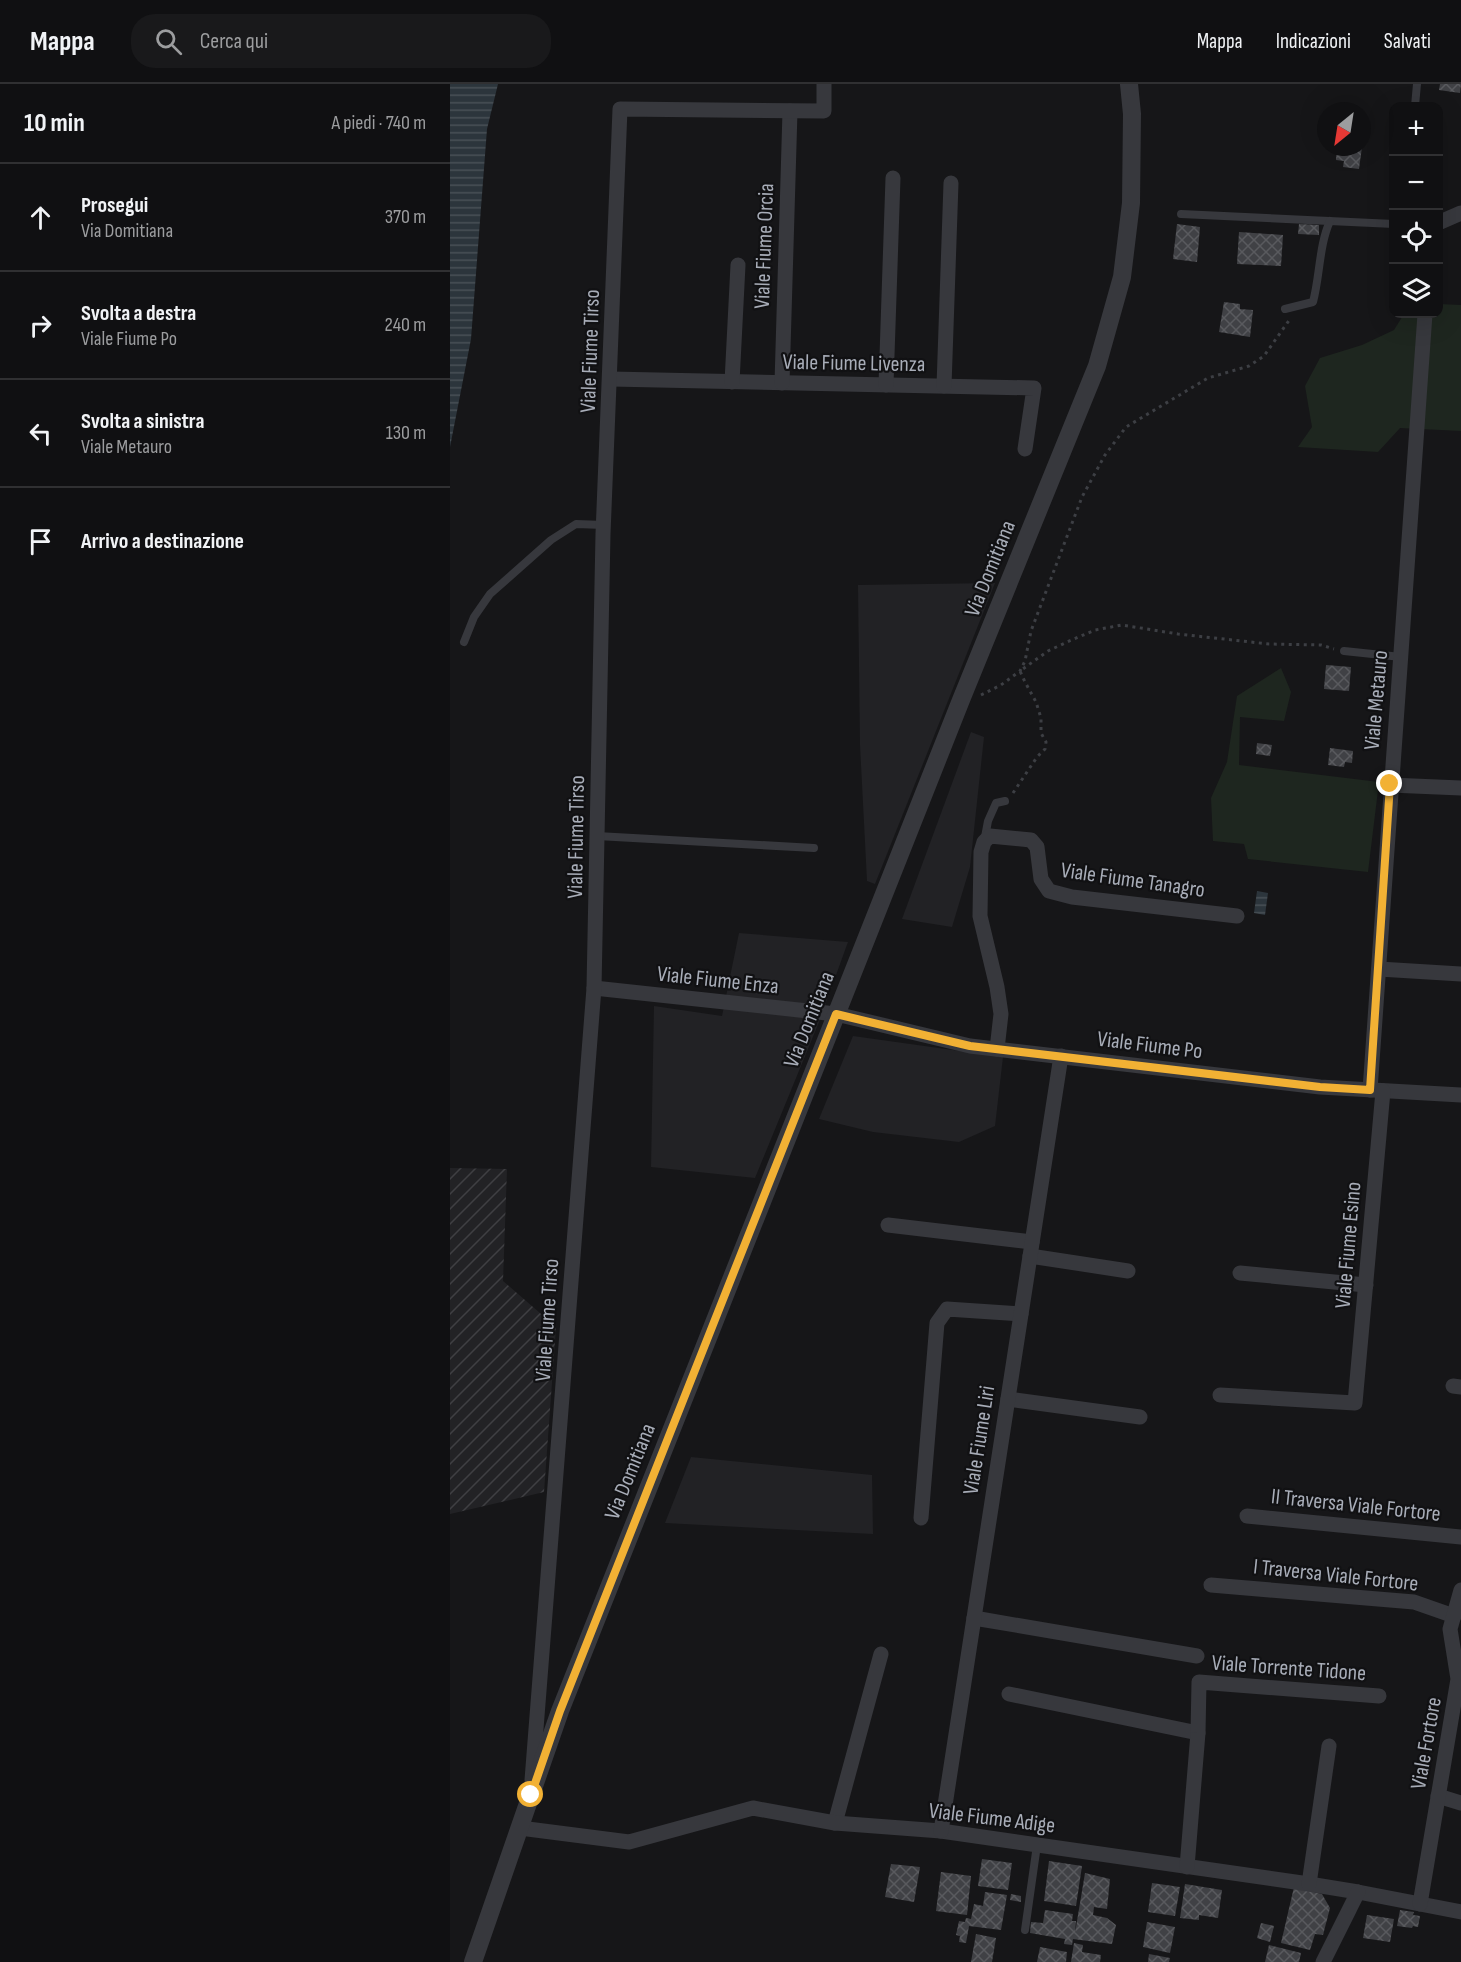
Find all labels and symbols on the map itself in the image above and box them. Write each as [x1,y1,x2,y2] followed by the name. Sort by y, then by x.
[1317,102,1371,156] north arrow
[749,183,780,309] street label: Viale Fiume Orcia
[575,289,606,413] street label: Viale Fiume Tirso
[782,349,925,378] street label: Viale Fiume Livenza
[959,517,1022,621] street label: Via Domitiana
[1359,649,1394,751] street label: Viale Metauro
[1376,770,1402,796] route end
[562,775,591,899] street label: Viale Fiume Tirso
[1059,857,1206,904] street label: Viale Fiume Tanagro
[656,961,780,1000] street label: Viale Fiume Enza
[778,968,841,1072] street label: Via Domitiana
[1096,1026,1204,1065] street label: Viale Fiume Po
[1330,1181,1367,1310] street label: Viale Fiume Esino
[530,1258,565,1383] street label: Viale Fiume Tirso
[958,1384,1001,1497] street label: Viale Fiume Liri
[599,1420,662,1524] street label: Via Domitiana
[1270,1483,1442,1528] street label: II Traversa Viale Fortore
[1252,1553,1420,1598] street label: I Traversa Viale Fortore
[1211,1650,1367,1687] street label: Viale Torrente Tidone
[1405,1695,1448,1791] street label: Viale Fortore
[517,1781,543,1807] route start
[927,1797,1057,1840] street label: Viale Fiume Adige

